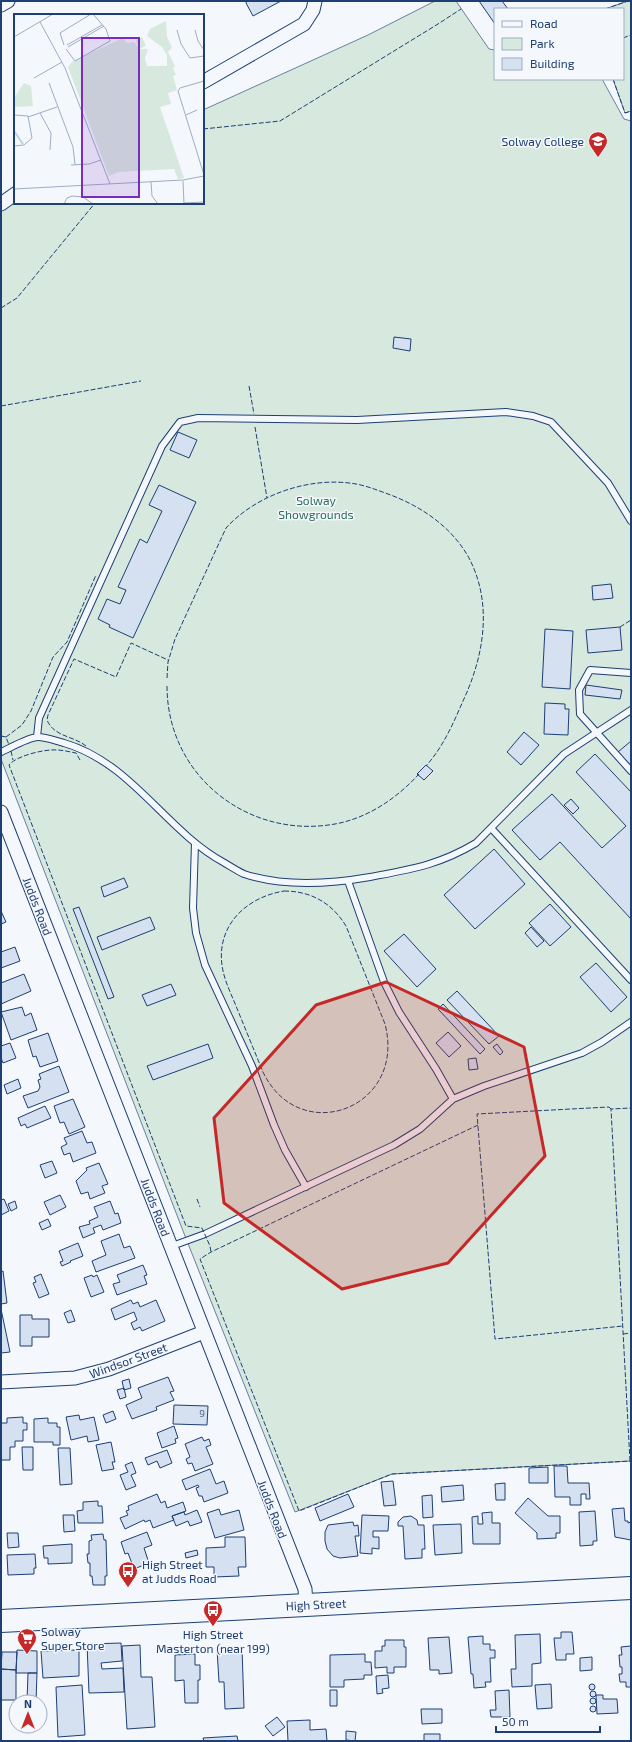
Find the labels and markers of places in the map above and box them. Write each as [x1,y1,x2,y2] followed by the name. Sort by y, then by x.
[587,130,609,158] school or university icon: Solway College
[502,134,584,148] place label: Solway College
[142,1557,217,1585] place label: High Street at Judds Road
[117,1560,139,1588] bus stop icon: High Street at Judds Road
[202,1599,224,1627] bus stop icon: High Street Masterton (near 199)
[41,1624,104,1652] place label: Solway Super Store
[16,1627,38,1655] supermarket icon: Solway Super Store
[156,1627,270,1655] place label: High Street Masterton (near 199)

